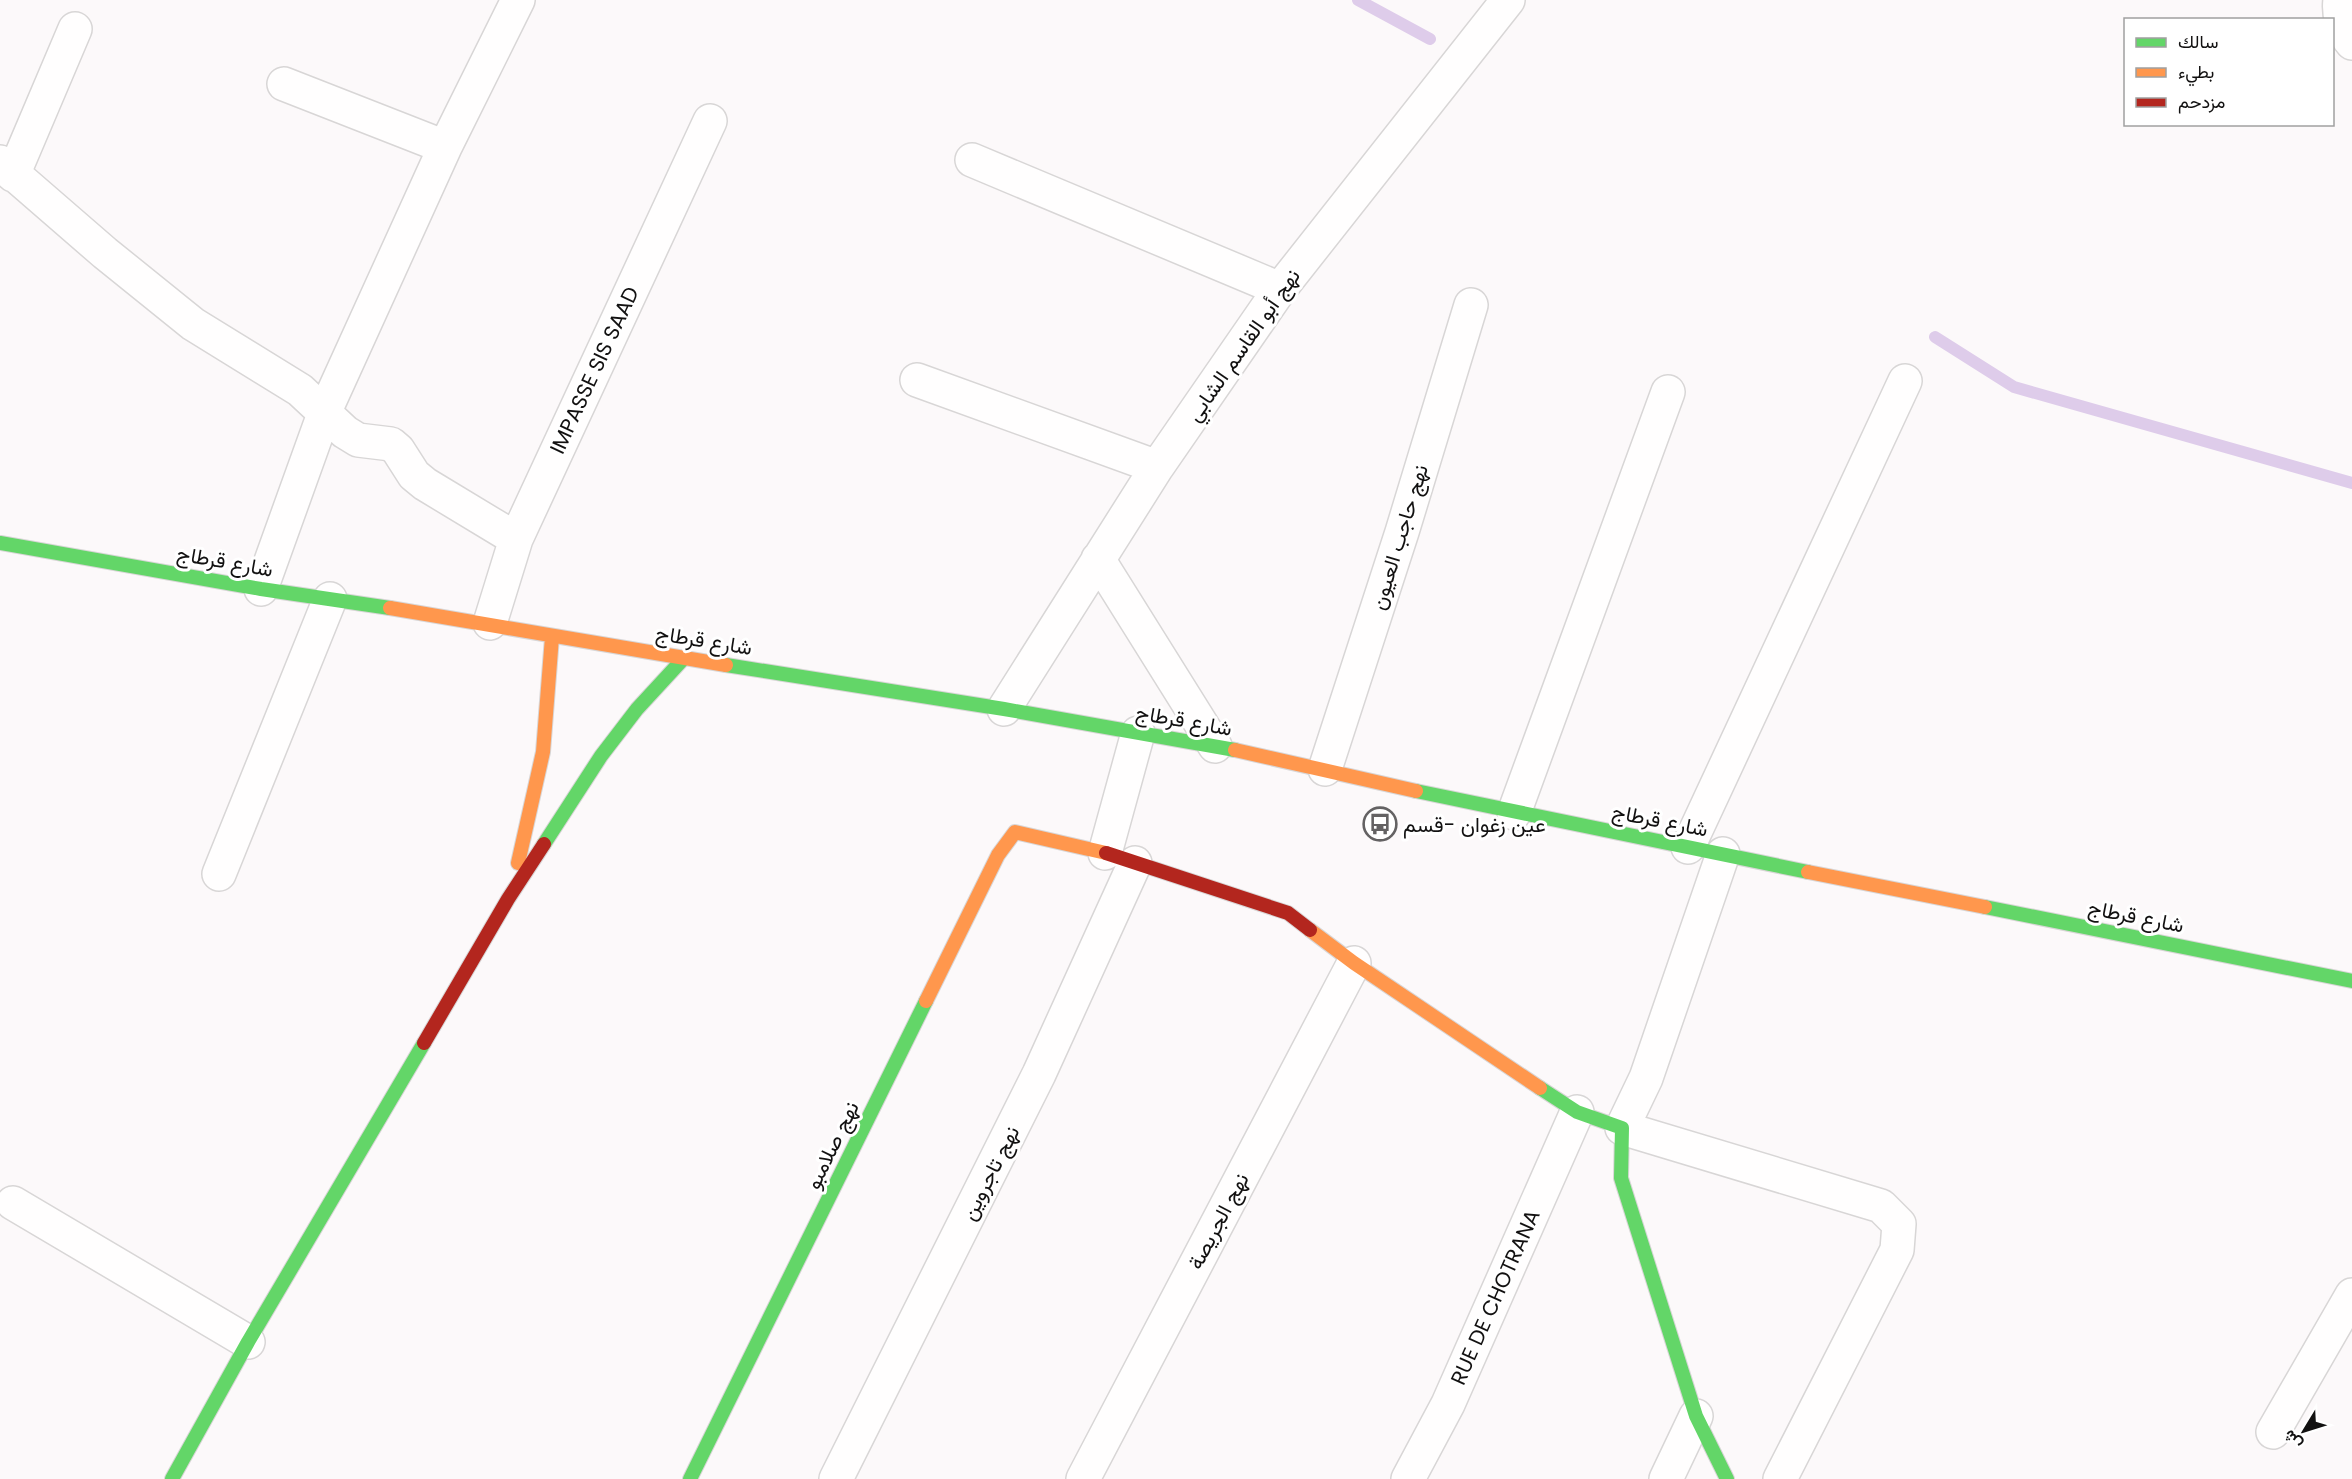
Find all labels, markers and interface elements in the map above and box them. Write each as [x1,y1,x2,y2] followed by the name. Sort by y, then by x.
[2124,18,2334,126] legend
[2178,29,2218,54] text: سالك
[2178,59,2214,87] text: بطيء
[2178,89,2225,114] text: مزدحم
[1179,263,1309,429] street label: نهج أبو القاسم الشابي
[543,282,645,458] street label: IMPASSE SIS SAAD
[1363,461,1435,613] street label: نهج حاجب العيون
[175,538,275,584] street label: شارع قرطاج
[654,618,754,662] street label: شارع قرطاج
[1134,697,1234,743] street label: شارع قرطاج
[1610,796,1710,844] street label: شارع قرطاج
[1362,806,1398,842] bus stop icon: عين زغوان -قسم
[1403,810,1546,839] place label: عين زغوان -قسم
[2086,892,2186,940] street label: شارع قرطاج
[798,1096,866,1194] street label: نهج صلامبو
[954,1121,1026,1225] street label: نهج تاجروين
[1180,1168,1256,1274] street label: نهج الجريصة
[1443,1205,1547,1389] street label: RUE DE CHOTRANA
[2274,1401,2334,1461] north arrow
[2278,1425,2308,1455] text: ش

